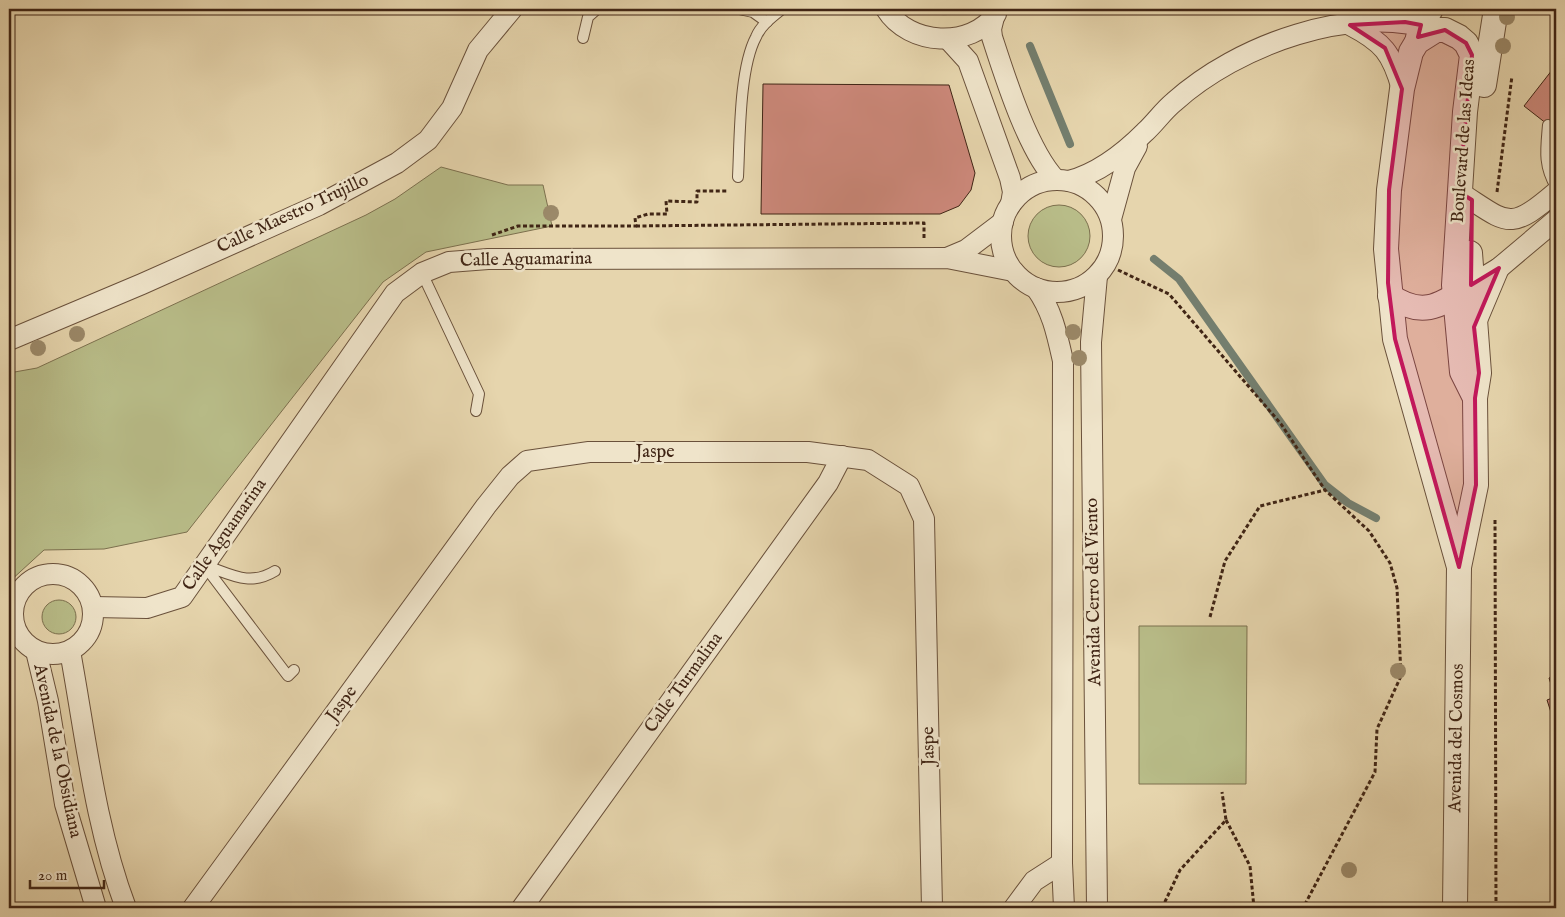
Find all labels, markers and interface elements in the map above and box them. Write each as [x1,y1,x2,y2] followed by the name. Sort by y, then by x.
[1447,58,1481,224] street label: Boulevard de las Ideas
[214,169,373,259] street label: Calle Maestro Trujillo
[460,247,592,273] street label: Calle Aguamarina
[634,441,675,464] street label: Jaspe
[178,474,272,596] street label: Calle Aguamarina
[1081,497,1107,687] street label: Avenida Cerro del Viento
[640,628,728,738] street label: Calle Turmalina
[27,661,87,840] street label: Avenida de la Obsidiana
[1444,663,1470,814] street label: Avenida del Cosmos
[320,681,363,728] street label: Jaspe
[917,726,941,768] street label: Jaspe
[30,857,104,889] scale bar
[38,866,68,885] text: 20 m

